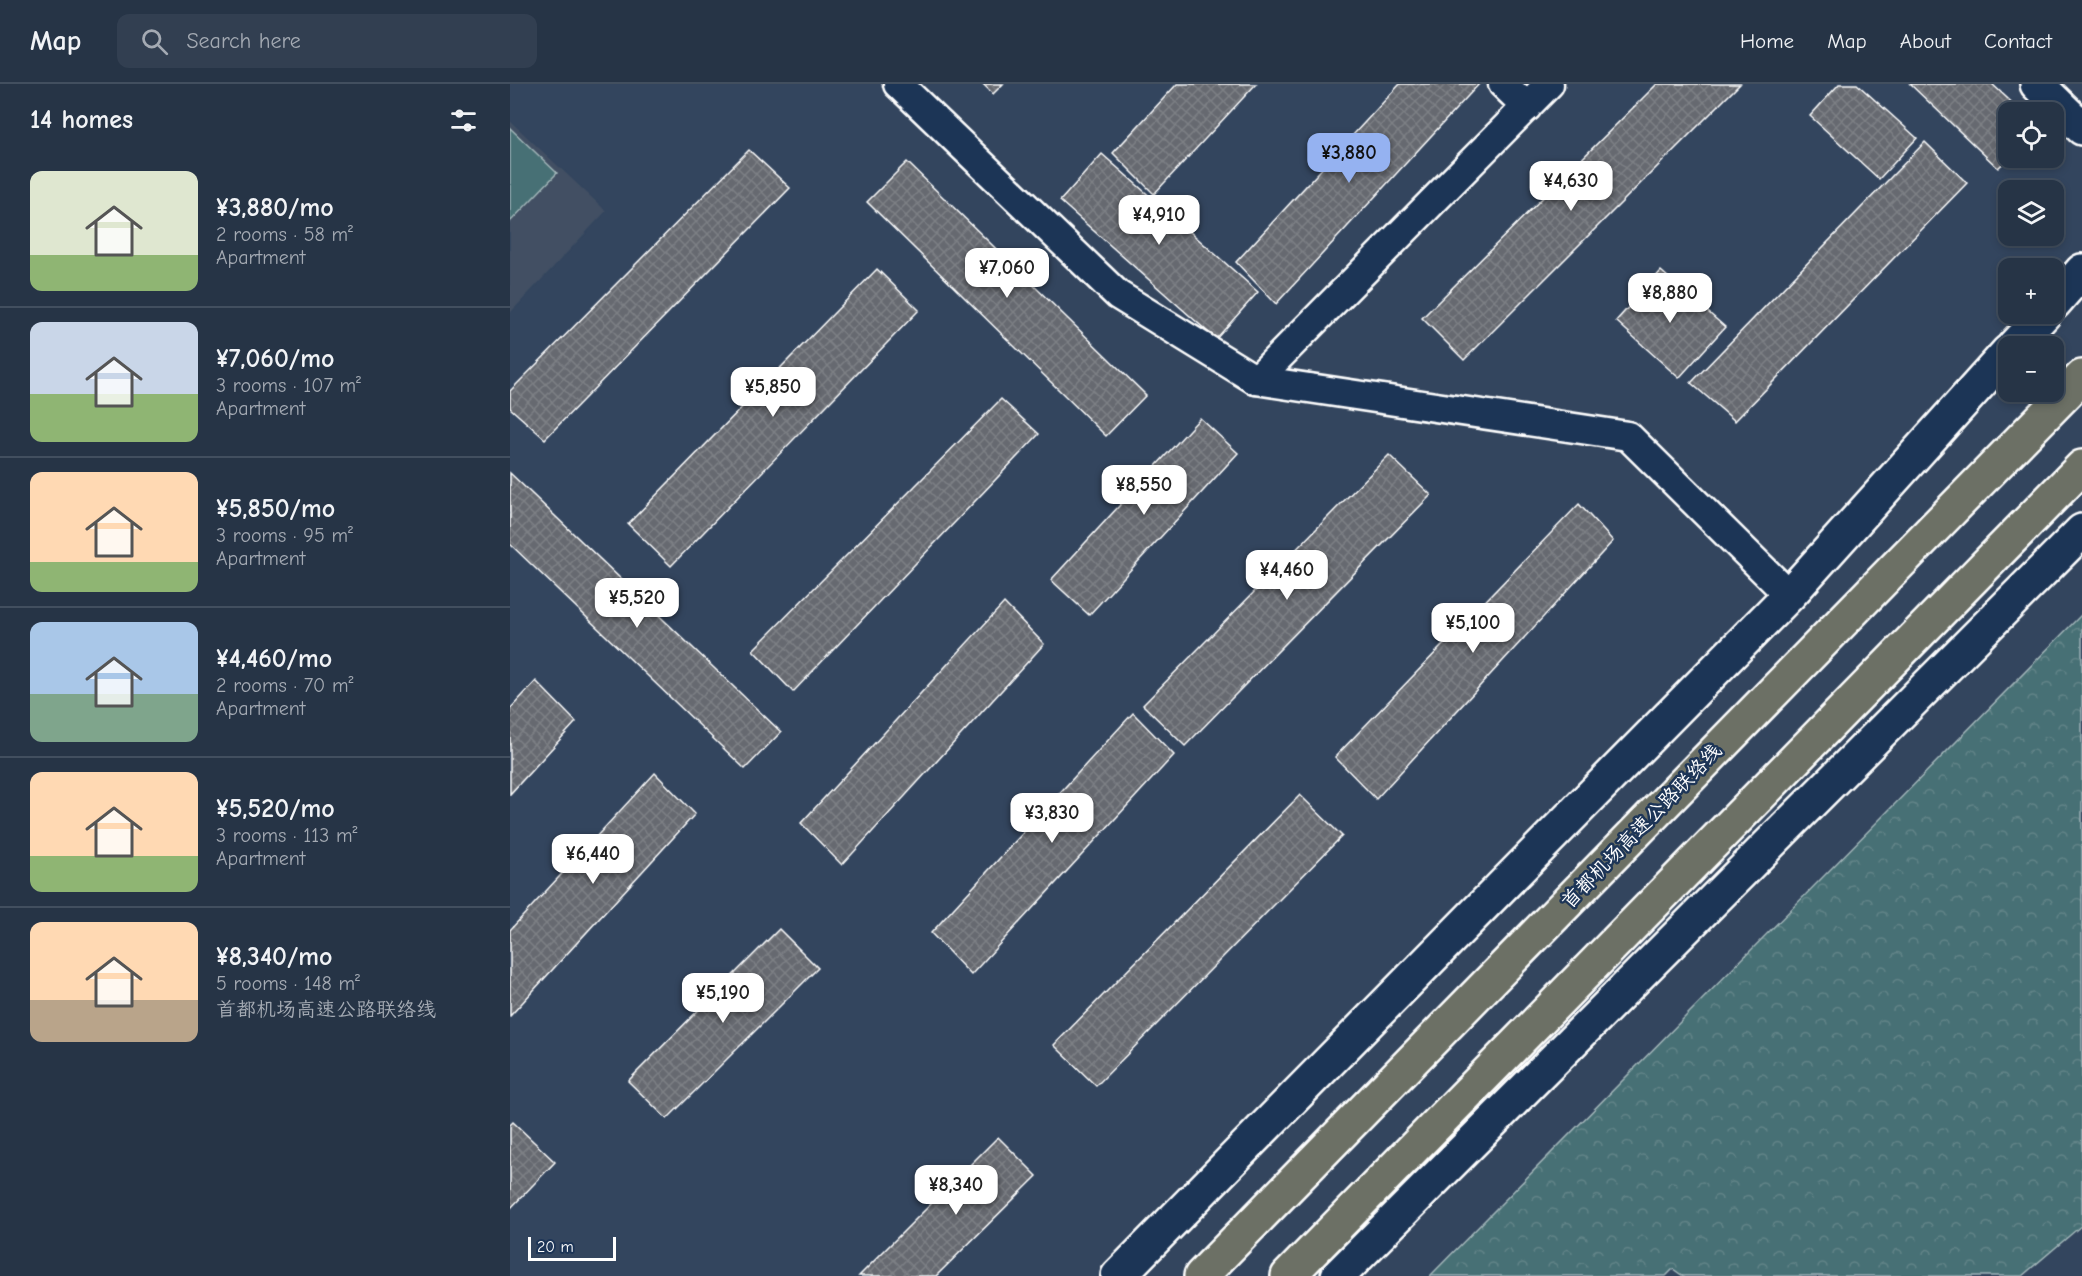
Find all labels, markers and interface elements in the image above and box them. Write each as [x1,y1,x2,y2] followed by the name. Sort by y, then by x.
[117,14,537,68] search box
[30,25,81,57] text: Map
[138,25,171,58] icon: search
[186,28,301,54] text: Search here
[1740,29,1794,53] text: Home
[1827,29,1867,53] text: Map
[1900,29,1951,53] text: About
[1984,29,2052,53] text: Contact
[1998,102,2064,402] map controls
[1998,102,2064,168] button: locate
[447,104,480,137] icon: filters
[30,105,133,135] text: 14 homes
[1300,133,1398,184] pin: ¥3,880
[1321,141,1377,164] text: ¥3,880
[1522,161,1620,212] pin: ¥4,630
[1544,169,1598,192] text: ¥4,630
[1998,180,2064,246] button: layers
[216,193,334,223] text: ¥3,880/mo
[78,195,150,267] icon: home
[1110,195,1208,246] pin: ¥4,910
[1133,203,1185,226] text: ¥4,910
[216,223,353,246] text: 2 rooms · 58 m²
[216,246,306,269] text: Apartment
[958,248,1056,299] pin: ¥7,060
[979,256,1035,279] text: ¥7,060
[1998,258,2064,324] button: +
[1621,273,1719,324] pin: ¥8,880
[1642,281,1698,304] text: ¥8,880
[1998,336,2064,402] button: −
[216,344,334,374] text: ¥7,060/mo
[78,346,150,418] icon: home
[724,367,822,418] pin: ¥5,850
[216,374,361,397] text: 3 rooms · 107 m²
[745,375,801,398] text: ¥5,850
[216,397,306,420] text: Apartment
[1095,465,1193,516] pin: ¥8,550
[1116,473,1172,496] text: ¥8,550
[216,494,335,524] text: ¥5,850/mo
[78,496,150,568] icon: home
[216,524,353,547] text: 3 rooms · 95 m²
[216,547,306,570] text: Apartment
[1238,550,1336,601] pin: ¥4,460
[1260,558,1314,581] text: ¥4,460
[588,578,686,629] pin: ¥5,520
[609,586,665,609] text: ¥5,520
[1424,603,1522,654] pin: ¥5,100
[1445,611,1501,634] text: ¥5,100
[216,644,332,674] text: ¥4,460/mo
[78,646,150,718] icon: home
[216,674,353,697] text: 2 rooms · 70 m²
[216,697,306,720] text: Apartment
[1557,739,1726,913] street label: 首都机场高速公路联络线
[1003,793,1101,844] pin: ¥3,830
[216,794,335,824] text: ¥5,520/mo
[78,796,150,868] icon: home
[1024,801,1080,824] text: ¥3,830
[216,824,357,847] text: 3 rooms · 113 m²
[544,834,642,885] pin: ¥6,440
[566,842,620,865] text: ¥6,440
[216,847,306,870] text: Apartment
[216,942,332,972] text: ¥8,340/mo
[78,946,150,1018] icon: home
[216,972,360,995] text: 5 rooms · 148 m²
[674,973,772,1024] pin: ¥5,190
[696,981,750,1004] text: ¥5,190
[216,998,436,1021] text: 首都机场高速公路联络线
[907,1165,1005,1216] pin: ¥8,340
[929,1173,983,1196] text: ¥8,340
[528,1234,616,1262] scale bar
[537,1238,574,1256] text: 20 m

